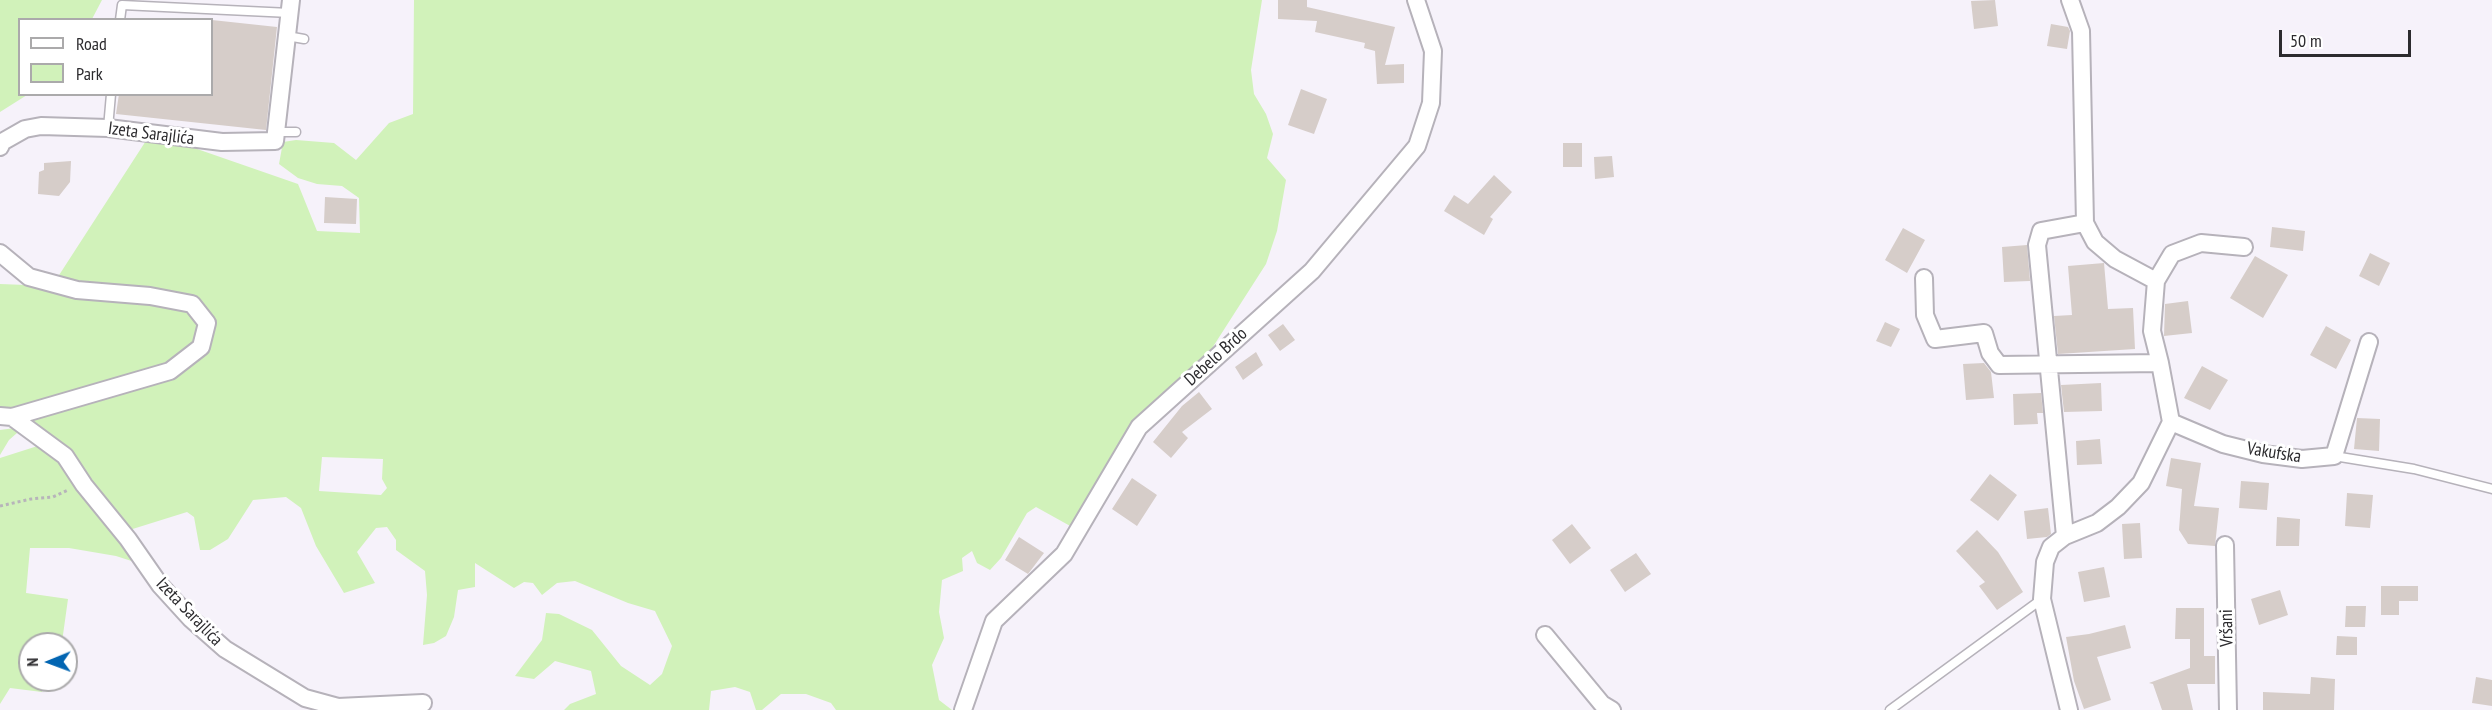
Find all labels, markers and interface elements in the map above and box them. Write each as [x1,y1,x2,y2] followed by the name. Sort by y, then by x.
[18,18,213,96] legend
[2282,18,2414,56] scale bar
[2290,29,2322,52] text: 50 m
[76,32,107,55] text: Road
[76,62,103,85] text: Park
[107,118,195,150] street label: Izeta Sarajlića
[1180,323,1252,391] street label: Debelo Brdo
[2245,438,2303,468] street label: Vakufska
[151,573,227,651] street label: Izeta Sarajlića
[2216,609,2238,647] street label: Vršani
[18,632,78,692] north arrow
[22,658,42,667] text: N

